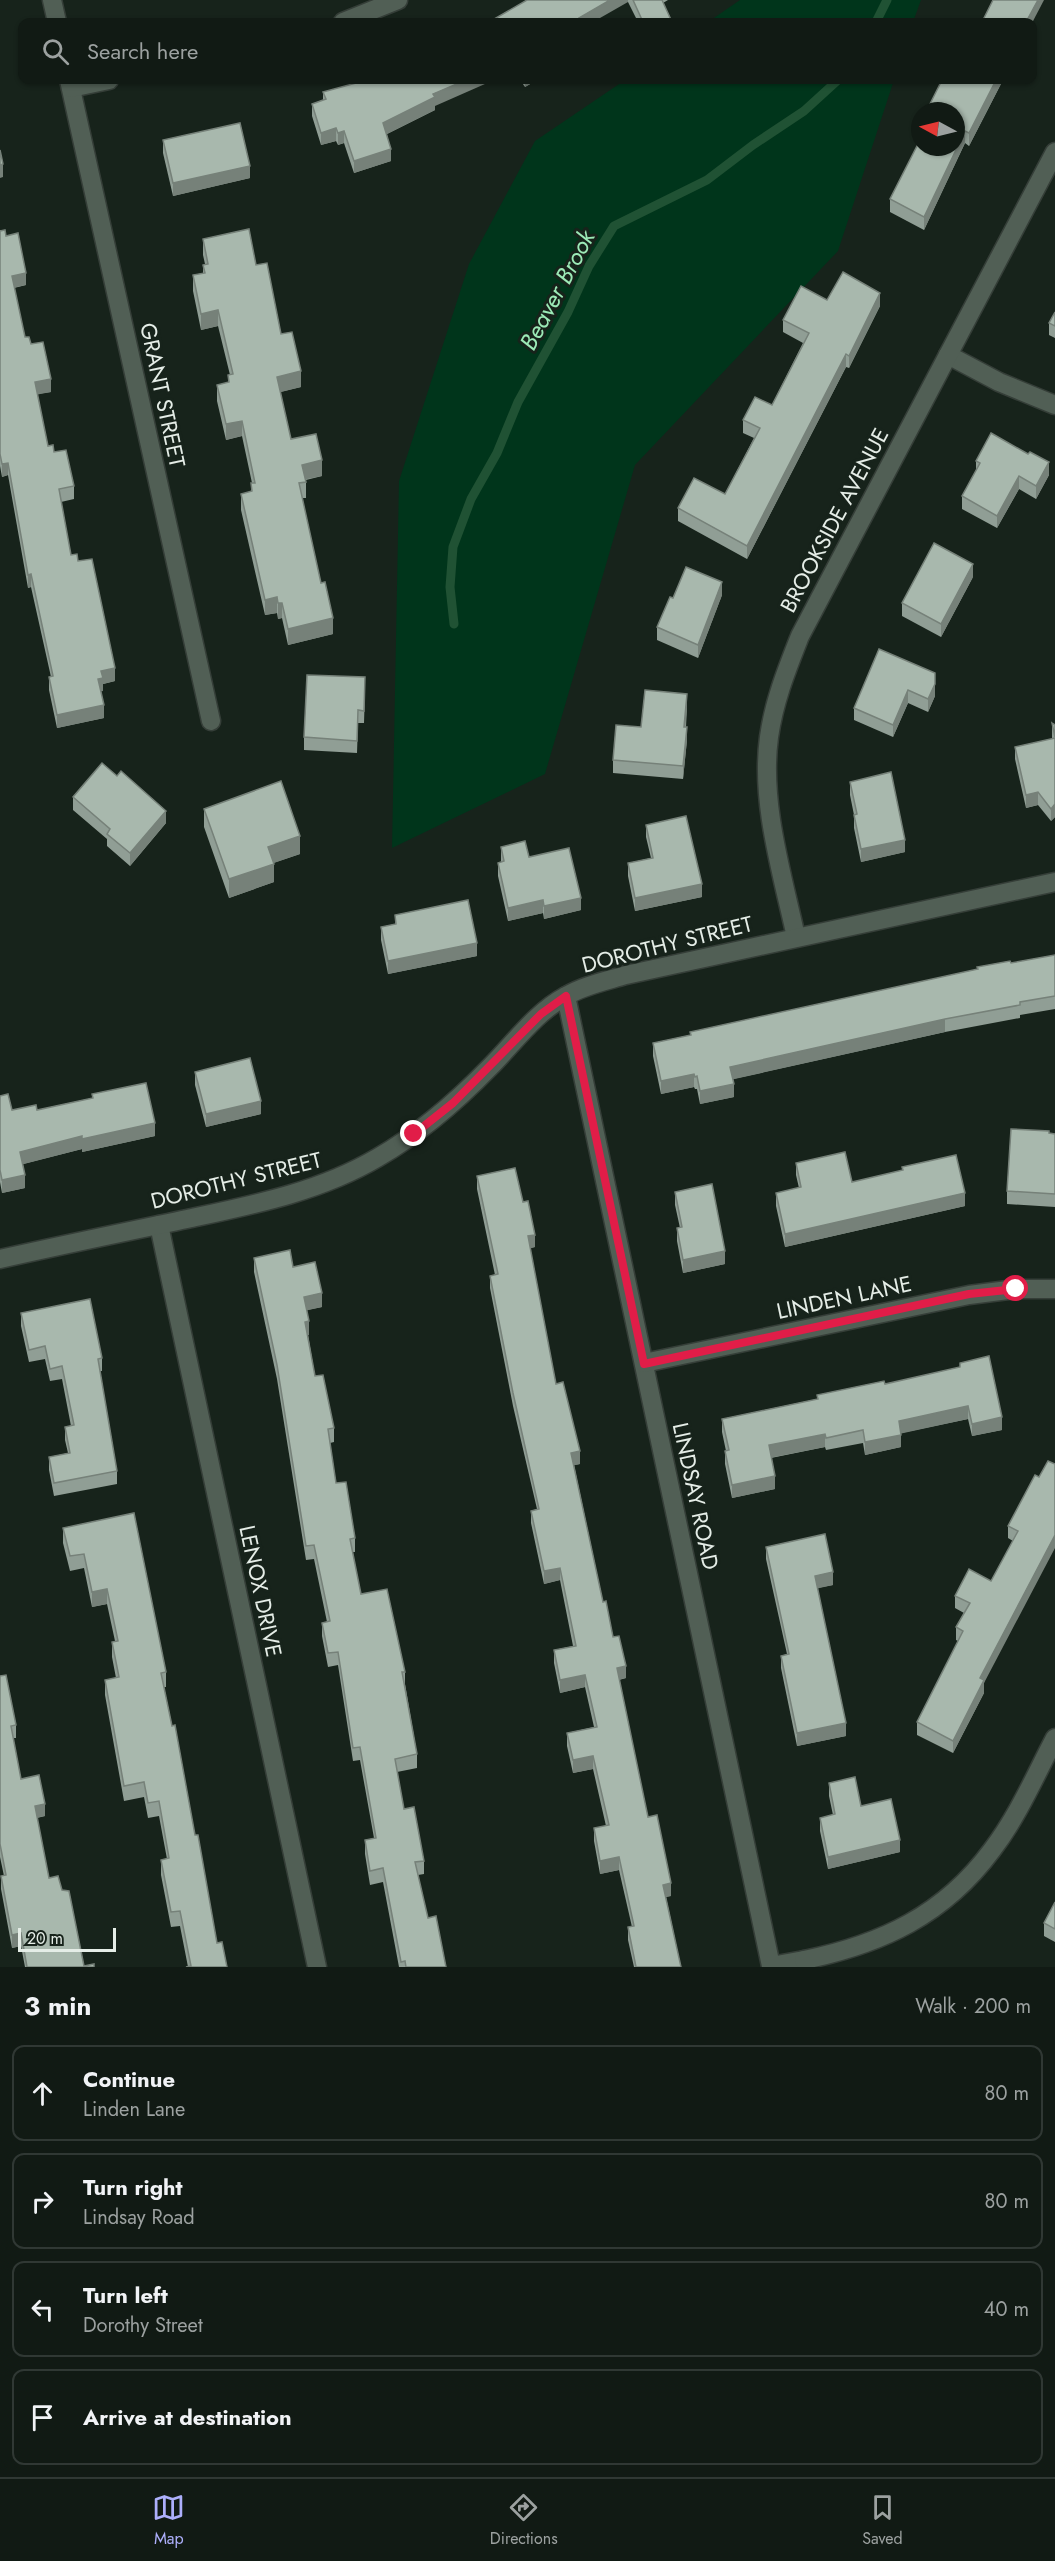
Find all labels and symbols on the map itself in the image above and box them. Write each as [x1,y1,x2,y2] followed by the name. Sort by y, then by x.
[911,102,965,156] north arrow
[511,222,604,356] water label: Beaver Brook
[132,320,194,471] street label: GRANT STREET
[772,422,896,618] street label: BROOKSIDE AVENUE
[578,907,757,981] street label: DOROTHY STREET
[400,1120,426,1146] route end
[147,1143,326,1217] street label: DOROTHY STREET
[774,1267,914,1327] street label: LINDEN LANE
[1002,1275,1028,1301] route start
[665,1419,727,1573] street label: LINDSAY ROAD
[231,1522,291,1660] street label: LENOX DRIVE
[18,1925,116,1952] scale bar

